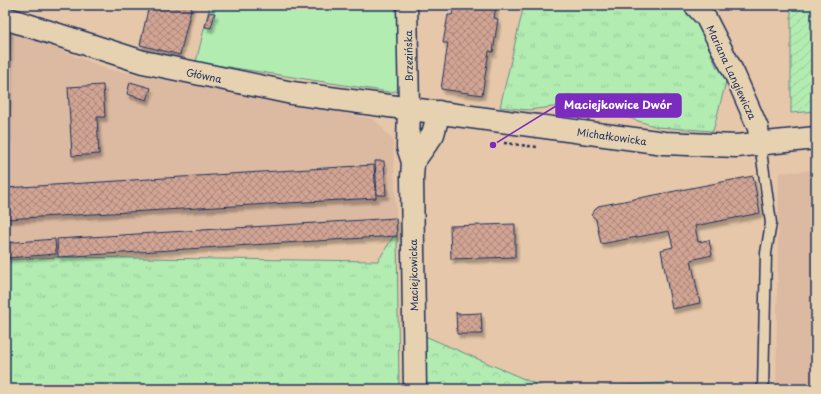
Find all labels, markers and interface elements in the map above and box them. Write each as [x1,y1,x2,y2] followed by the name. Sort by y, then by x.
[704,22,761,122] street label: Mariana Langiewicza
[400,29,416,82] street label: Brzezińska
[185,64,224,86] street label: Główna
[556,94,681,117] callout: Maciejkowice Dwór
[564,96,672,113] text: Maciejkowice Dwór
[576,124,649,148] street label: Michałkowicka
[405,238,421,311] street label: Maciejkowicka

